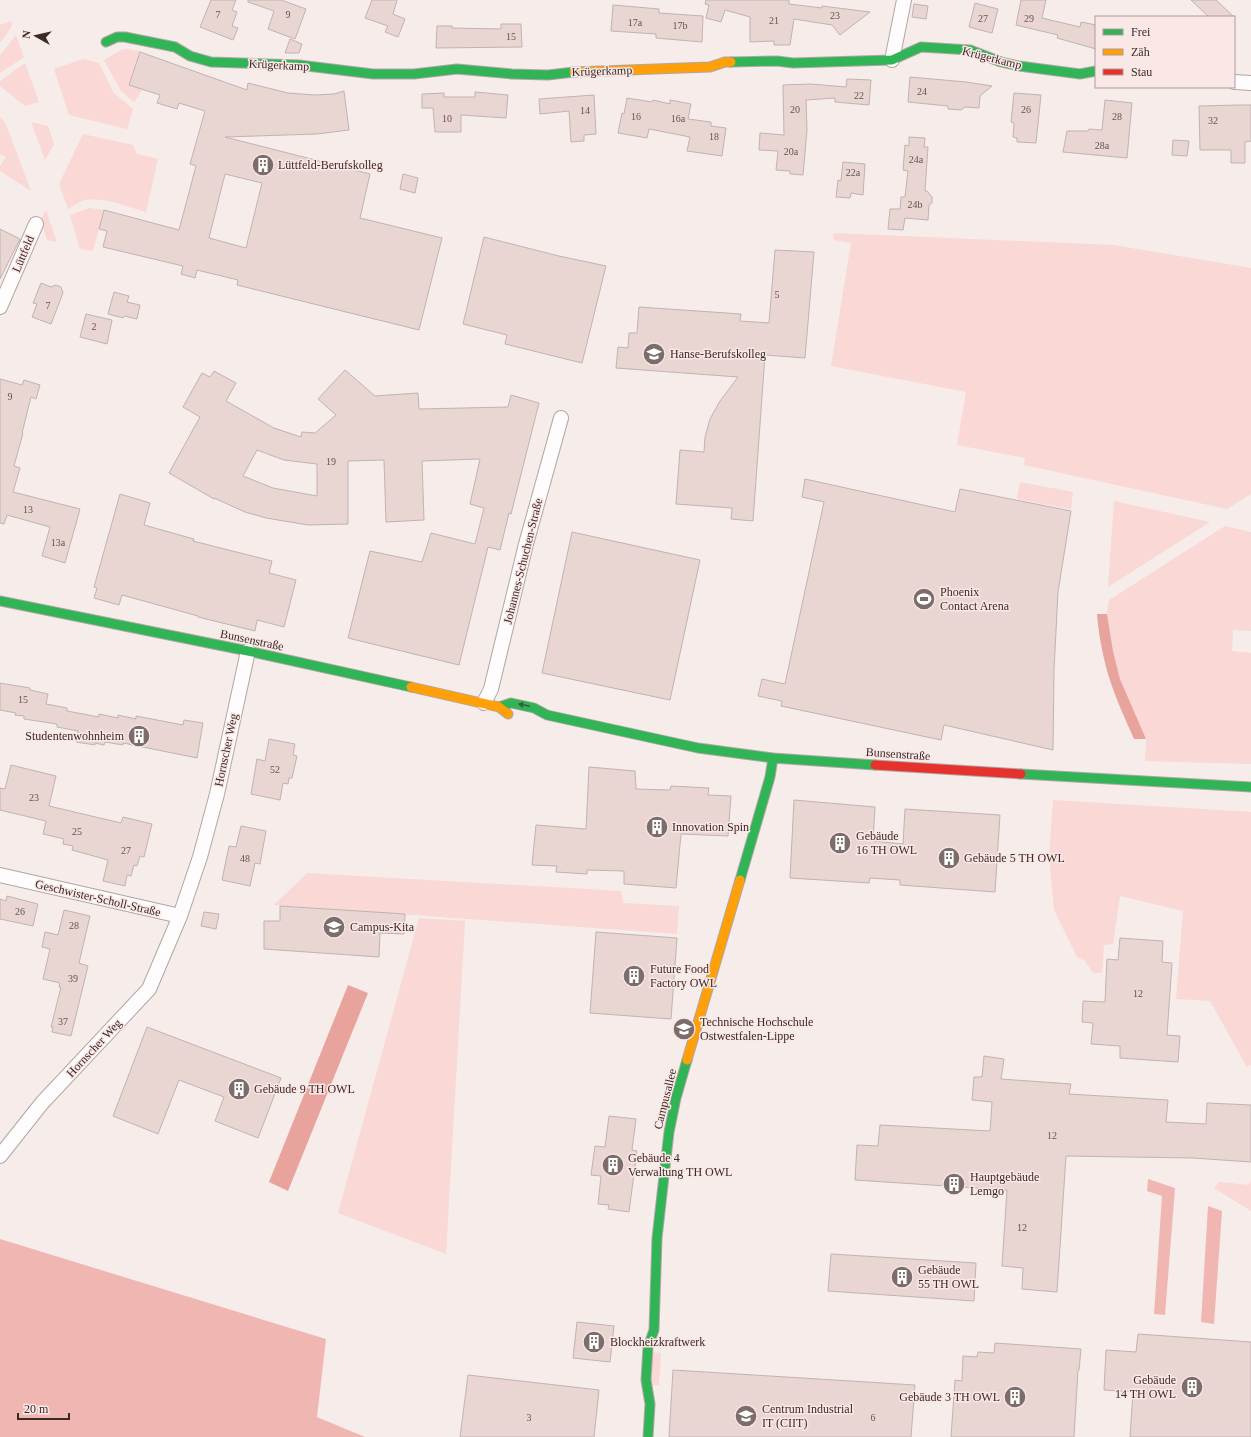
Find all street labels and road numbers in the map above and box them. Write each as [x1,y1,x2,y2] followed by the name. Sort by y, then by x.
[961,44,1023,72] street label: Krügerkamp
[248,56,310,74] street label: Krügerkamp
[571,63,633,79] street label: Krügerkamp
[9,233,37,275] street label: Lüttfeld
[501,497,545,625] street label: Johannes-Schuchen-Straße
[219,626,285,654] street label: Bunsenstraße
[211,712,241,788] street label: Hornscher Weg
[865,745,931,763] street label: Bunsenstraße
[34,877,162,919] street label: Geschwister-Scholl-Straße
[63,1016,125,1080] street label: Hornscher Weg
[651,1067,679,1131] street label: Campusallee

